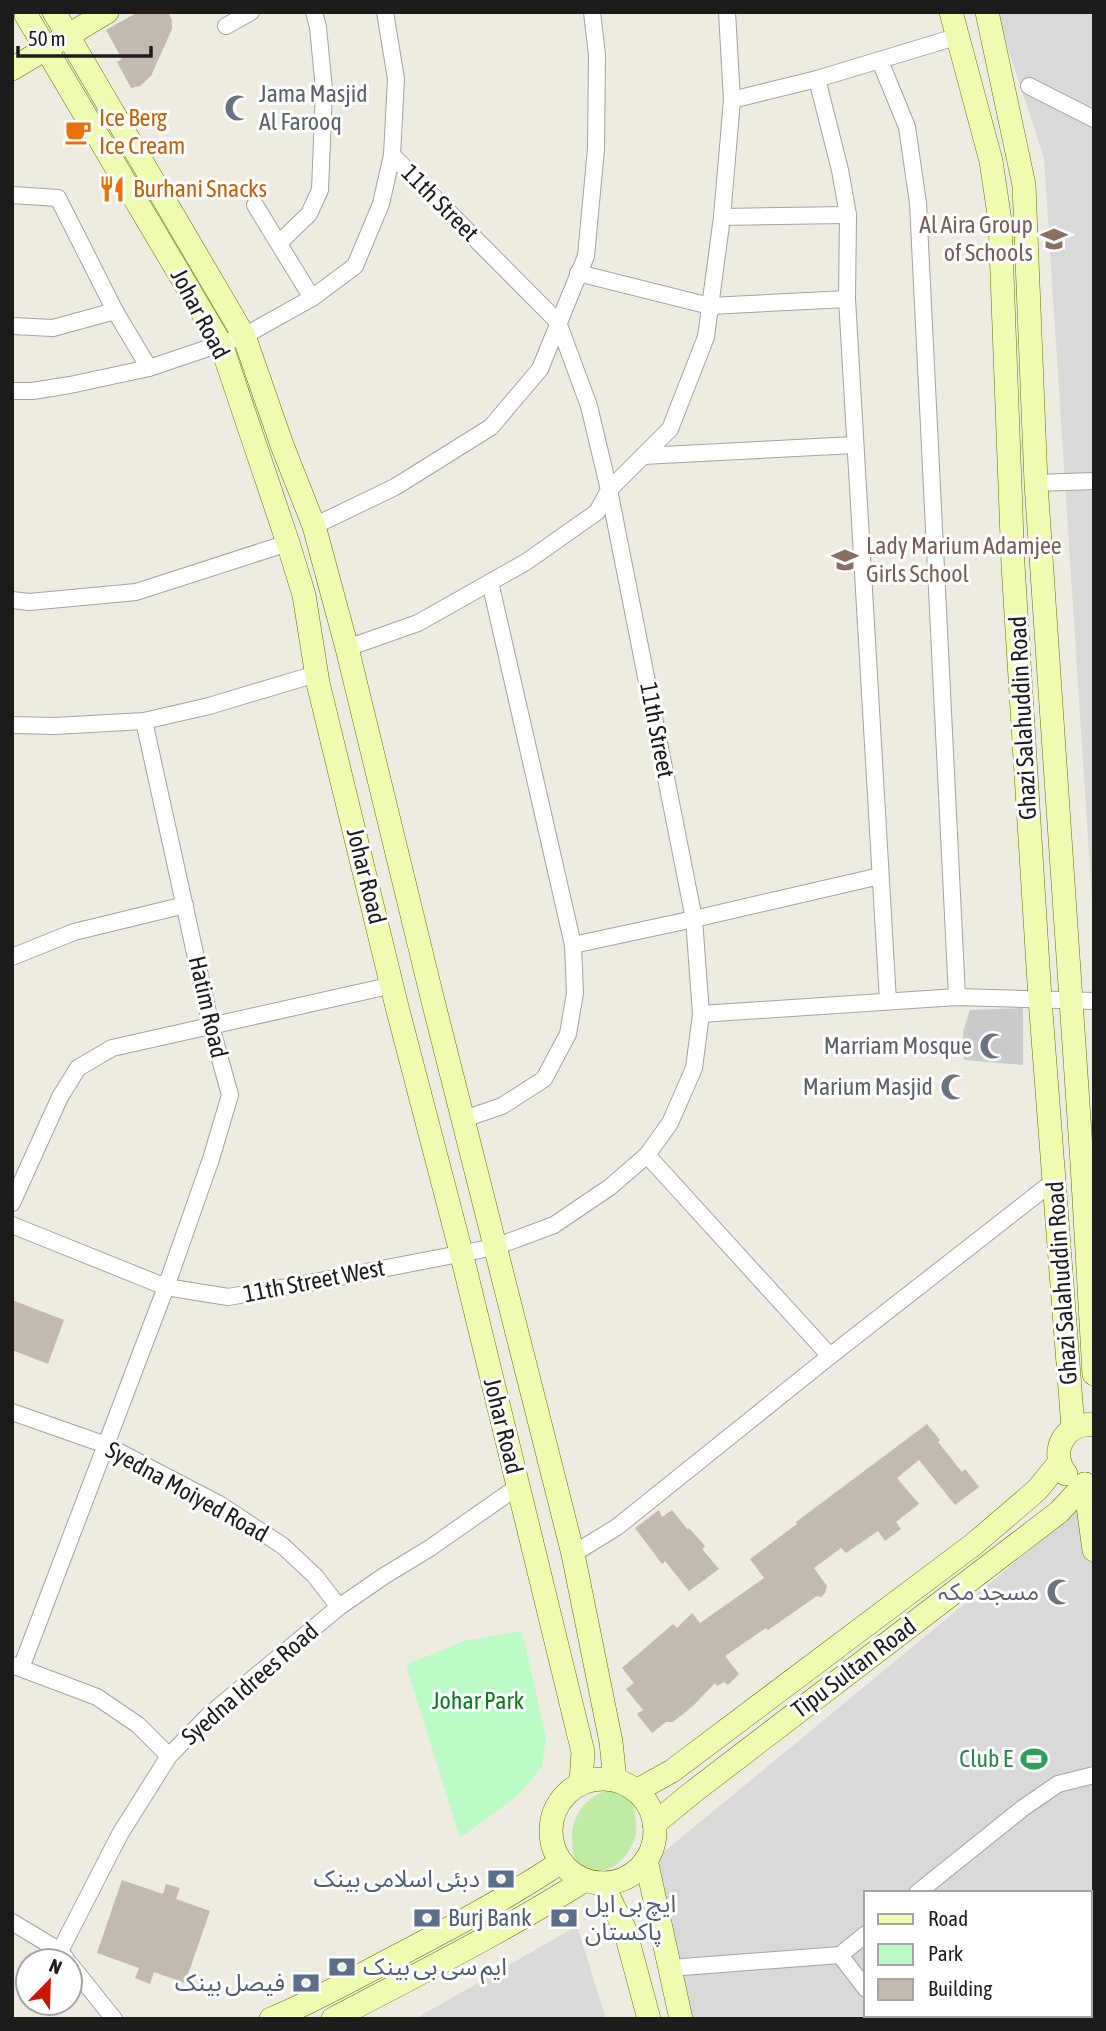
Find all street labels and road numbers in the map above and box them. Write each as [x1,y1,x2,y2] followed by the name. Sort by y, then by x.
[396,159,484,247] street label: 11th Street
[166,264,235,363] street label: Johar Road
[1004,615,1041,821] street label: Ghazi Salahuddin Road
[635,680,680,780] street label: 11th Street
[342,825,391,927] street label: Johar Road
[184,953,233,1061] street label: Hatim Road
[1041,1180,1082,1386] street label: Ghazi Salahuddin Road
[241,1254,387,1307] street label: 11th Street West
[479,1375,528,1477] street label: Johar Road
[101,1436,273,1547] street label: Syedna Moiyed Road
[786,1612,921,1723] street label: Tipu Sultan Road
[176,1617,323,1750] street label: Syedna Idrees Road

